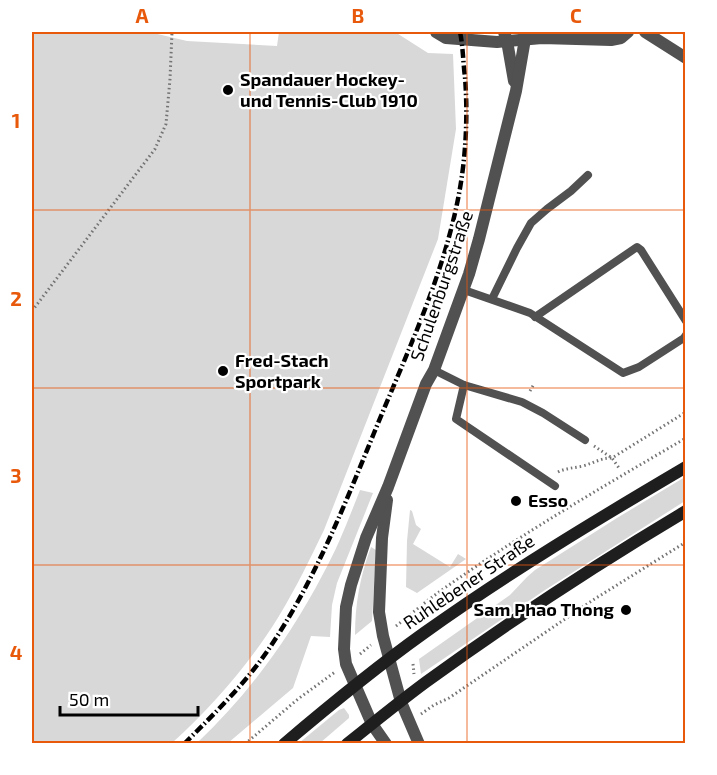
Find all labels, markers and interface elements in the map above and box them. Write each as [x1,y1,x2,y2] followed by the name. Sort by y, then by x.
[135,3,149,27] text: A
[352,3,364,27] text: B
[570,3,582,27] text: C
[240,68,418,111] place label: Spandauer Hockey- und Tennis-Club 1910
[221,83,235,97] marker: Spandauer Hockey- und Tennis-Club 1910
[12,108,20,132] text: 1
[405,208,477,364] street label: Schulenburgstraße
[10,286,22,310] text: 2
[235,349,329,392] place label: Fred-Stach Sportpark
[216,364,230,378] marker: Fred-Stach Sportpark
[10,463,22,487] text: 3
[528,489,568,511] place label: Esso
[509,494,523,508] marker: Esso
[399,529,538,633] street label: Ruhlebener Straße
[474,598,615,620] place label: Sam Phao Thong
[619,603,633,617] marker: Sam Phao Thong
[10,640,23,664] text: 4
[60,679,198,717] scale bar
[69,688,109,710] text: 50 m

